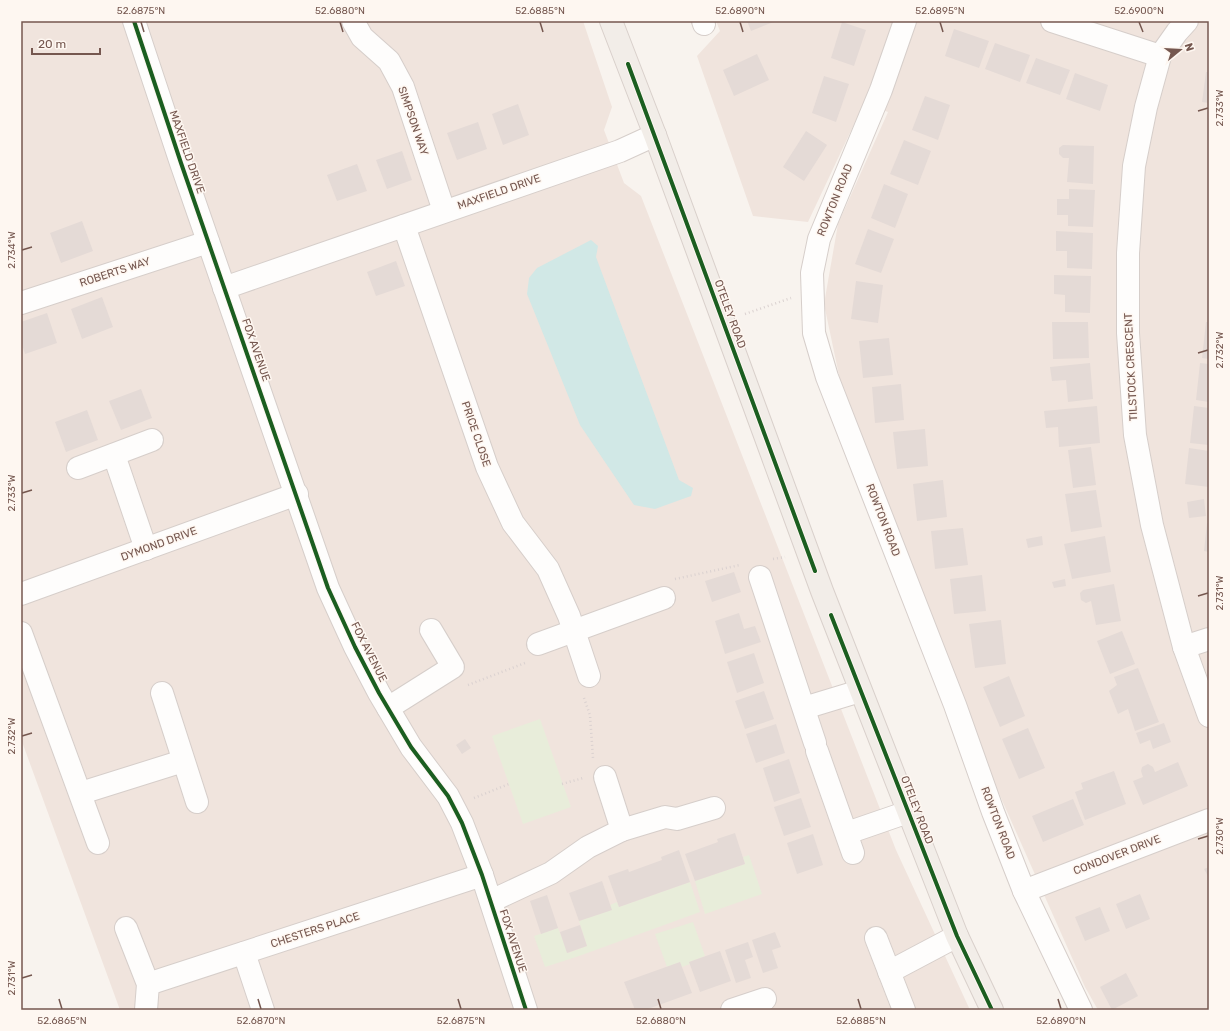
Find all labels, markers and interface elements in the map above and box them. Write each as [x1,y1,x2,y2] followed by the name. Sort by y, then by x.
[117,5,165,17] text: 52.6875°N
[315,5,365,17] text: 52.6880°N
[515,5,565,17] text: 52.6885°N
[715,5,765,17] text: 52.6890°N
[915,5,965,17] text: 52.6895°N
[1114,5,1164,17] text: 52.6900°N
[32,30,100,56] scale bar
[1160,30,1200,70] north arrow
[38,37,66,51] text: 20 m
[1182,41,1196,53] text: N
[395,85,431,157] street label: SIMPSON WAY
[1214,89,1226,127] text: 2.733°W
[167,109,207,196] street label: MAXFIELD DRIVE
[815,162,855,238] street label: ROWTON ROAD
[456,172,543,212] street label: MAXFIELD DRIVE
[6,231,18,269] text: 2.734°W
[78,254,152,290] street label: ROBERTS WAY
[712,278,748,350] street label: OTELEY ROAD
[1122,312,1140,422] street label: TILSTOCK CRESCENT
[239,317,273,383] street label: FOX AVENUE
[1214,332,1226,369] text: 2.732°W
[459,400,493,469] street label: PRICE CLOSE
[6,474,18,512] text: 2.733°W
[863,482,903,558] street label: ROWTON ROAD
[119,524,199,564] street label: DYMOND DRIVE
[1214,575,1226,611] text: 2.731°W
[348,620,390,684] street label: FOX AVENUE
[6,718,18,755] text: 2.732°W
[898,774,936,846] street label: OTELEY ROAD
[978,785,1018,861] street label: ROWTON ROAD
[1214,817,1226,855] text: 2.730°W
[1071,832,1163,878] street label: CONDOVER DRIVE
[497,908,529,975] street label: FOX AVENUE
[269,909,361,951] street label: CHESTERS PLACE
[6,960,18,996] text: 2.731°W
[37,1015,87,1027] text: 52.6865°N
[237,1015,286,1027] text: 52.6870°N
[437,1015,485,1027] text: 52.6875°N
[636,1015,686,1027] text: 52.6880°N
[836,1015,886,1027] text: 52.6885°N
[1036,1015,1086,1027] text: 52.6890°N

